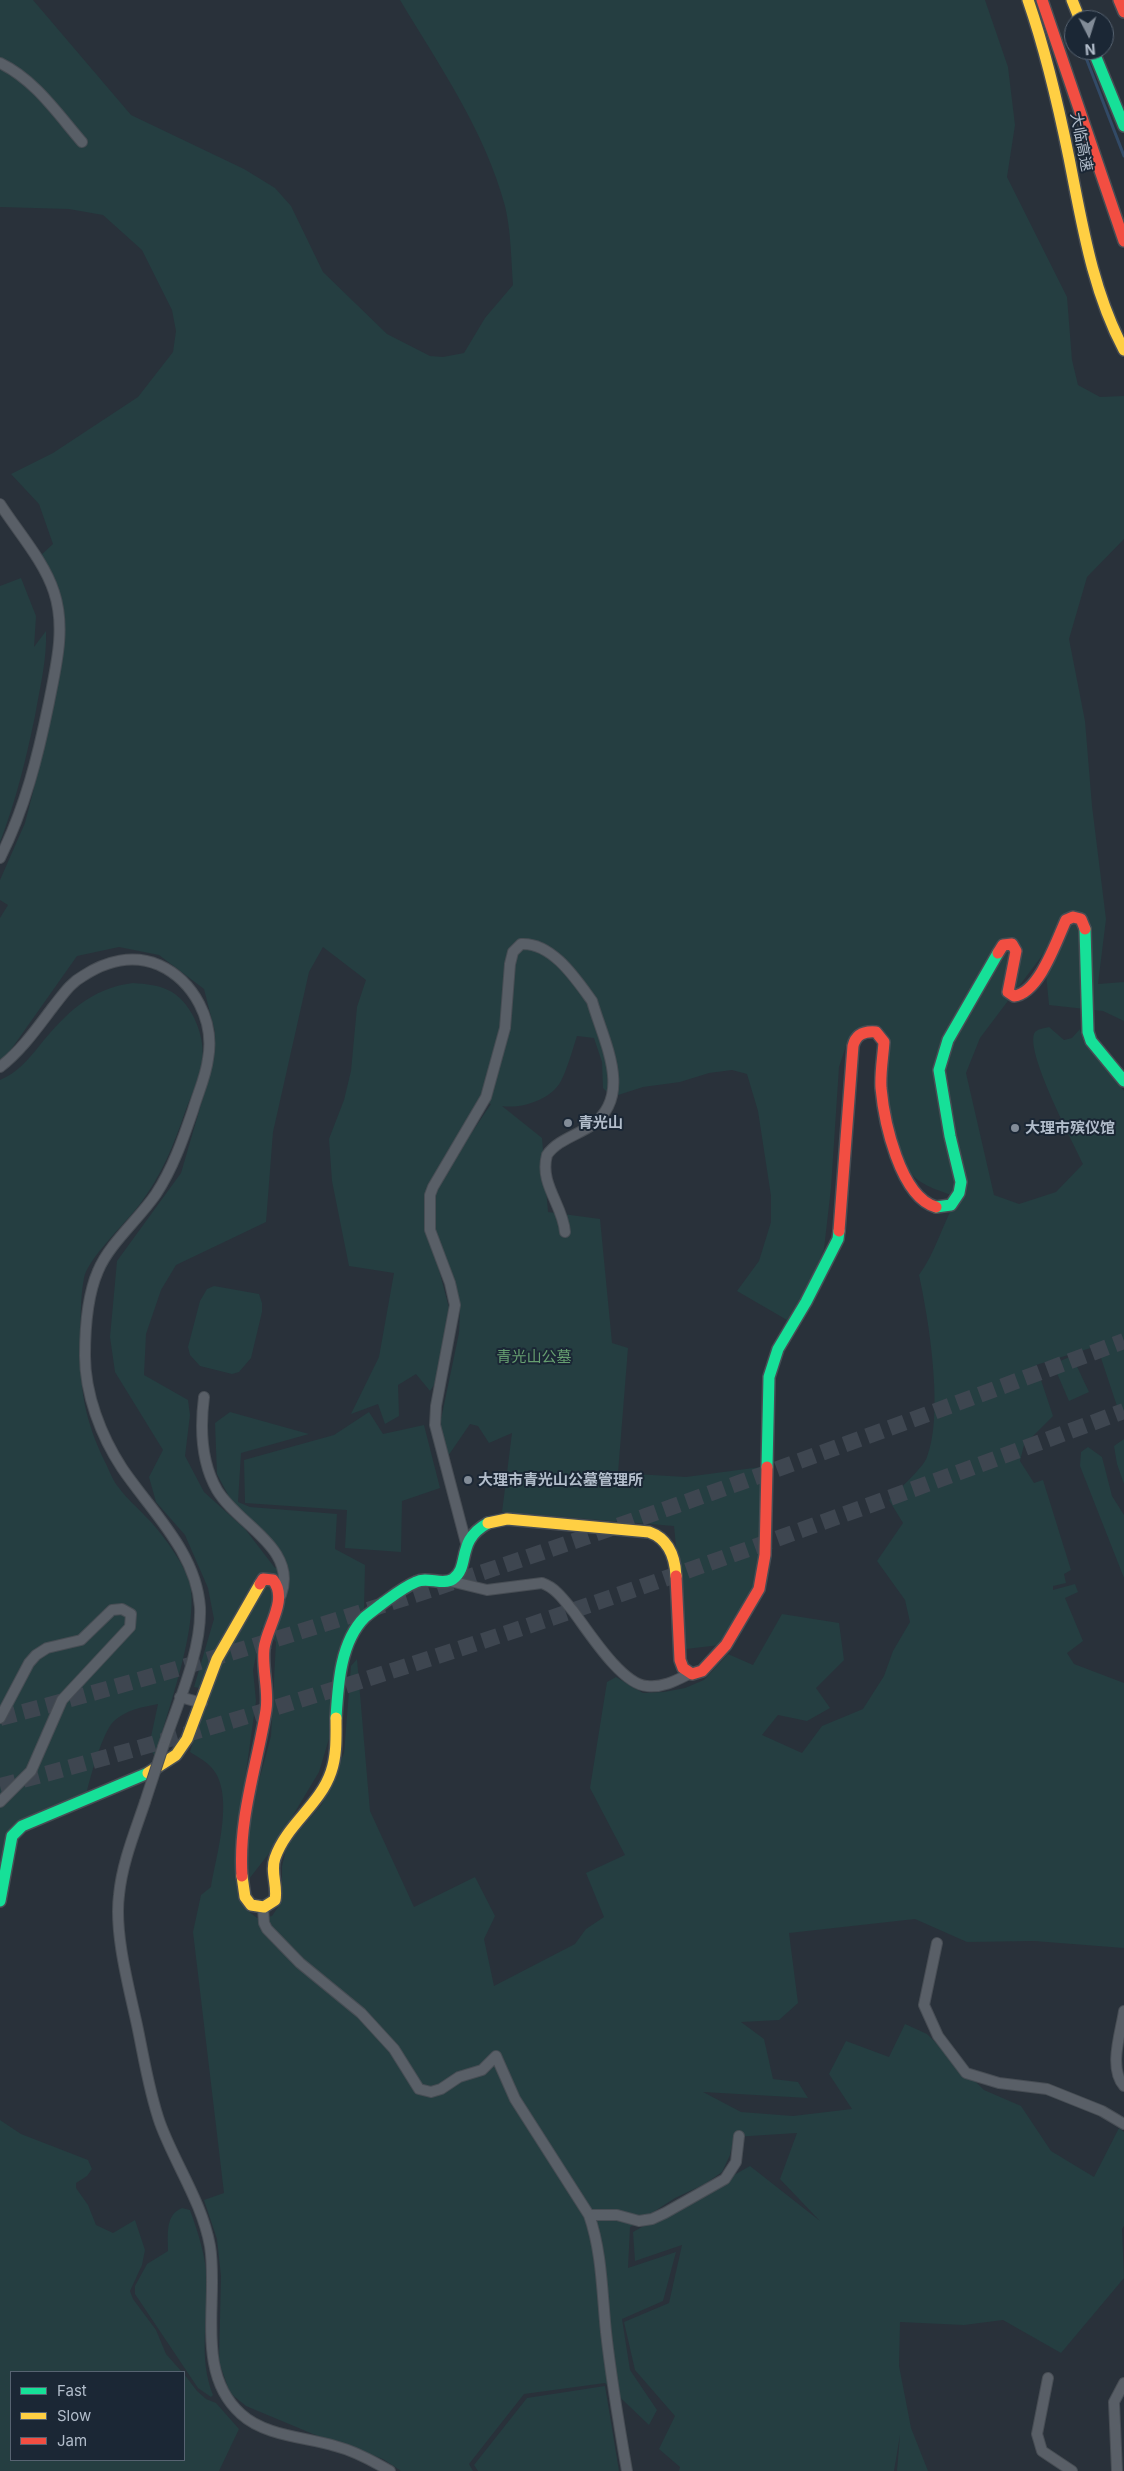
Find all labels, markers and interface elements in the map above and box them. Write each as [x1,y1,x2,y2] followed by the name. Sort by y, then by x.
[1064,10,1114,60] north arrow
[1084,41,1096,58] text: N
[1066,111,1096,173] street label: 大临高速
[578,1114,623,1132] place label: 青光山
[562,1117,574,1129] marker: 青光山
[1025,1119,1115,1137] place label: 大理市殡仪馆
[1009,1122,1021,1134] marker: 大理市殡仪馆
[497,1348,571,1366] park label: 青光山公墓
[478,1471,643,1489] place label: 大理市青光山公墓管理所
[462,1474,474,1486] marker: 大理市青光山公墓管理所
[10,2371,185,2461] legend
[57,2381,87,2400] text: Fast
[57,2406,91,2425] text: Slow
[57,2431,87,2450] text: Jam

